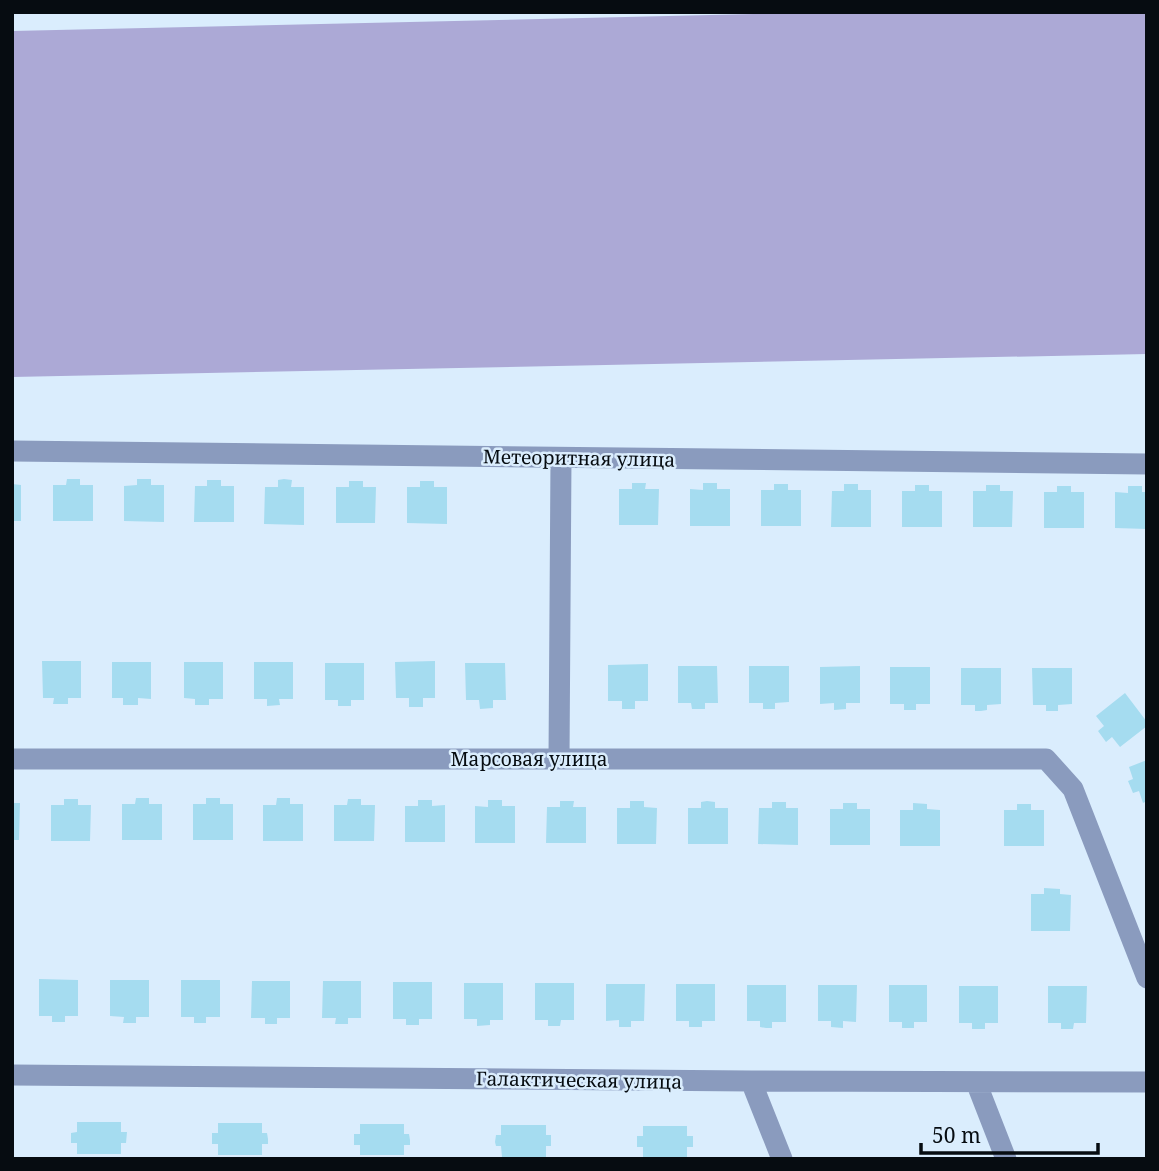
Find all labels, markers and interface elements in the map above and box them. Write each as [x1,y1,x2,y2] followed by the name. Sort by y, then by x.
[483,443,675,473] street label: Метеоритная улица
[450,746,608,772] street label: Марсовая улица
[476,1065,682,1095] street label: Галактическая улица
[921,1112,1098,1156] scale bar
[932,1121,981,1149] text: 50 m

